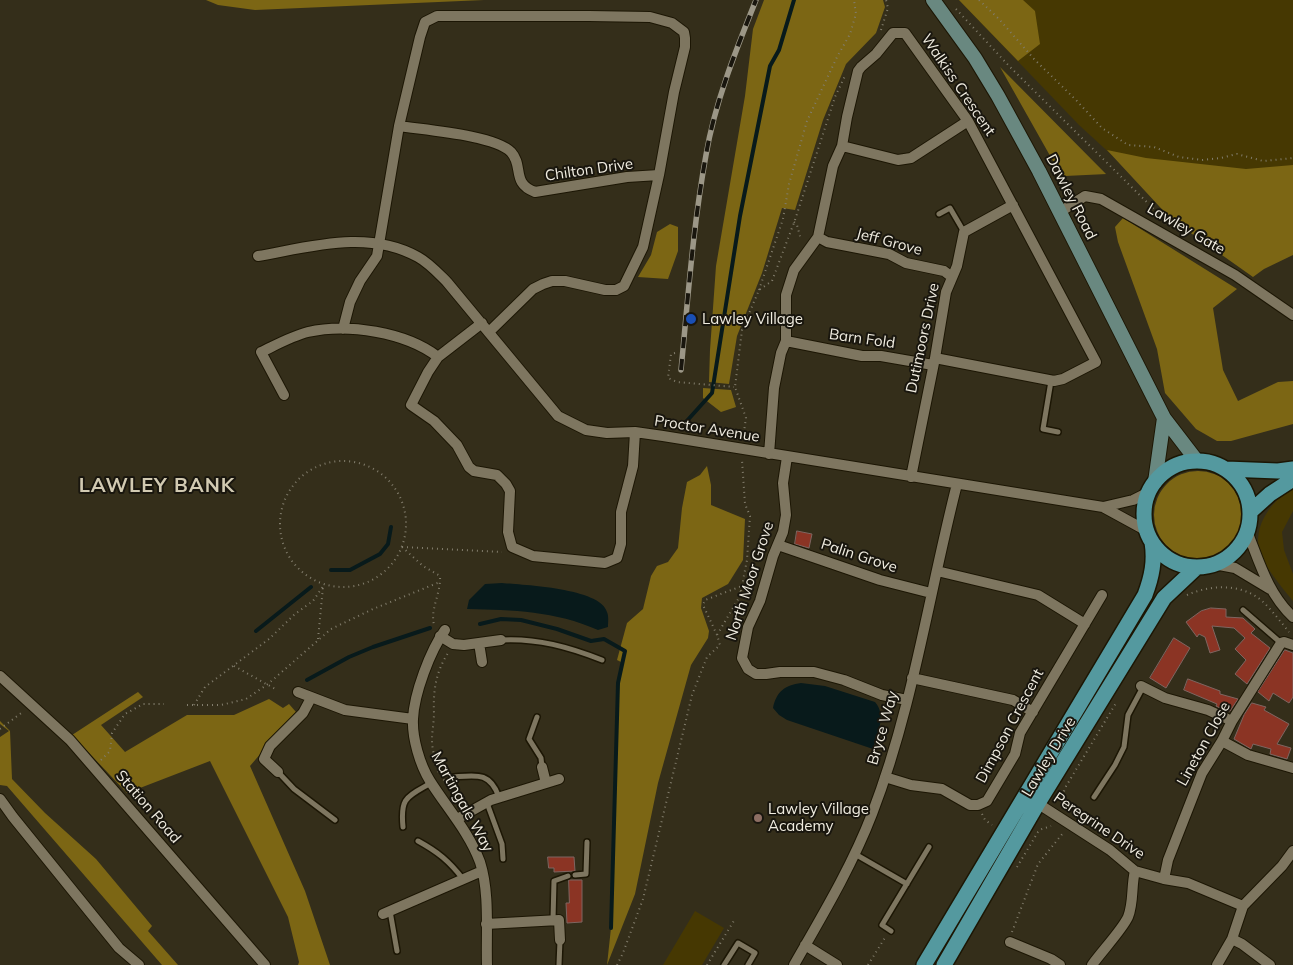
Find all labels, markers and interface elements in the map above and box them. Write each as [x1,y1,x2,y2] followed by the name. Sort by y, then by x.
[917,31,999,139] street label: Walkiss Crescent
[1042,151,1100,243] street label: Dawley Road
[544,155,634,185] street label: Chilton Drive
[1144,199,1228,259] street label: Lawley Gate
[854,225,924,259] street label: Jeff Grove
[903,281,943,395] street label: Dutimoors Drive
[702,310,803,328] place label: Lawley Village
[684,312,698,326] marker: Lawley Village
[828,325,896,353] street label: Barn Fold
[653,412,761,446] street label: Proctor Avenue
[77,474,237,498] district label: LAWLEY BANK
[722,519,778,643] street label: North Moor Grove
[819,535,899,577] street label: Palin Grove
[972,666,1048,786] street label: Dimpson Crescent
[864,689,902,767] street label: Bryce Way
[1174,699,1234,789] street label: Lineton Close
[1018,714,1080,800] street label: Lawley Drive
[427,749,497,855] street label: Martingale Way
[112,767,184,847] street label: Station Road
[1050,789,1148,863] street label: Peregrine Drive
[768,800,869,835] place label: Lawley Village Academy
[752,812,764,824] marker: Lawley Village Academy

